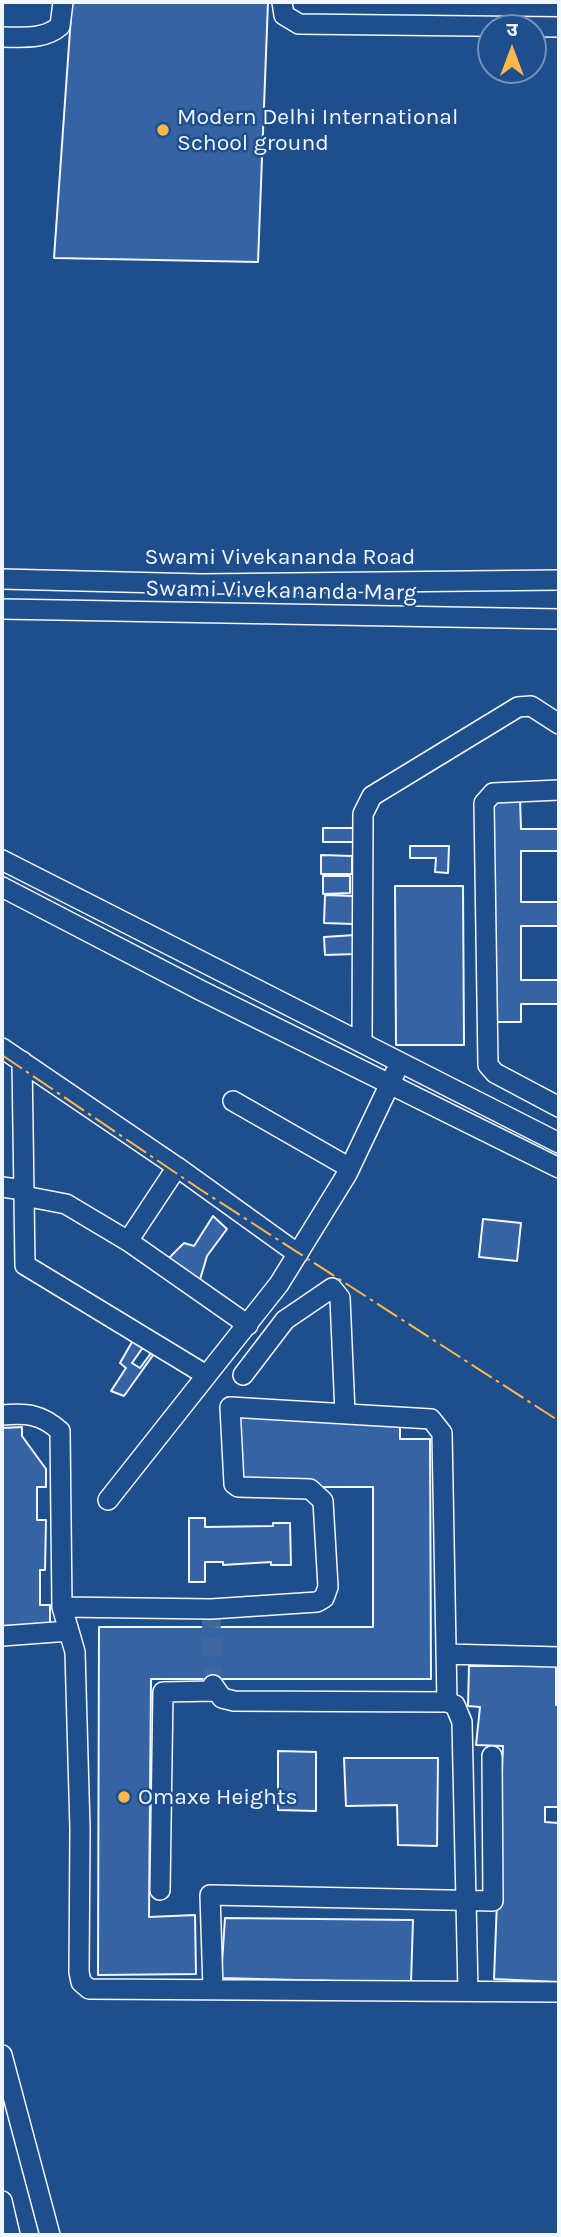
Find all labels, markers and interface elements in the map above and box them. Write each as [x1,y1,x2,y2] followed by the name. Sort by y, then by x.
[477,14,547,84] north arrow
[506,19,518,41] text: उ
[177,103,458,157] place label: Modern Delhi International School ground
[155,122,171,138] marker: Modern Delhi International School ground
[145,543,415,571] street label: Swami Vivekananda Road
[145,575,417,607] street label: Swami Vivekananda Marg
[138,1783,298,1811] place label: Omaxe Heights
[116,1789,132,1805] marker: Omaxe Heights

